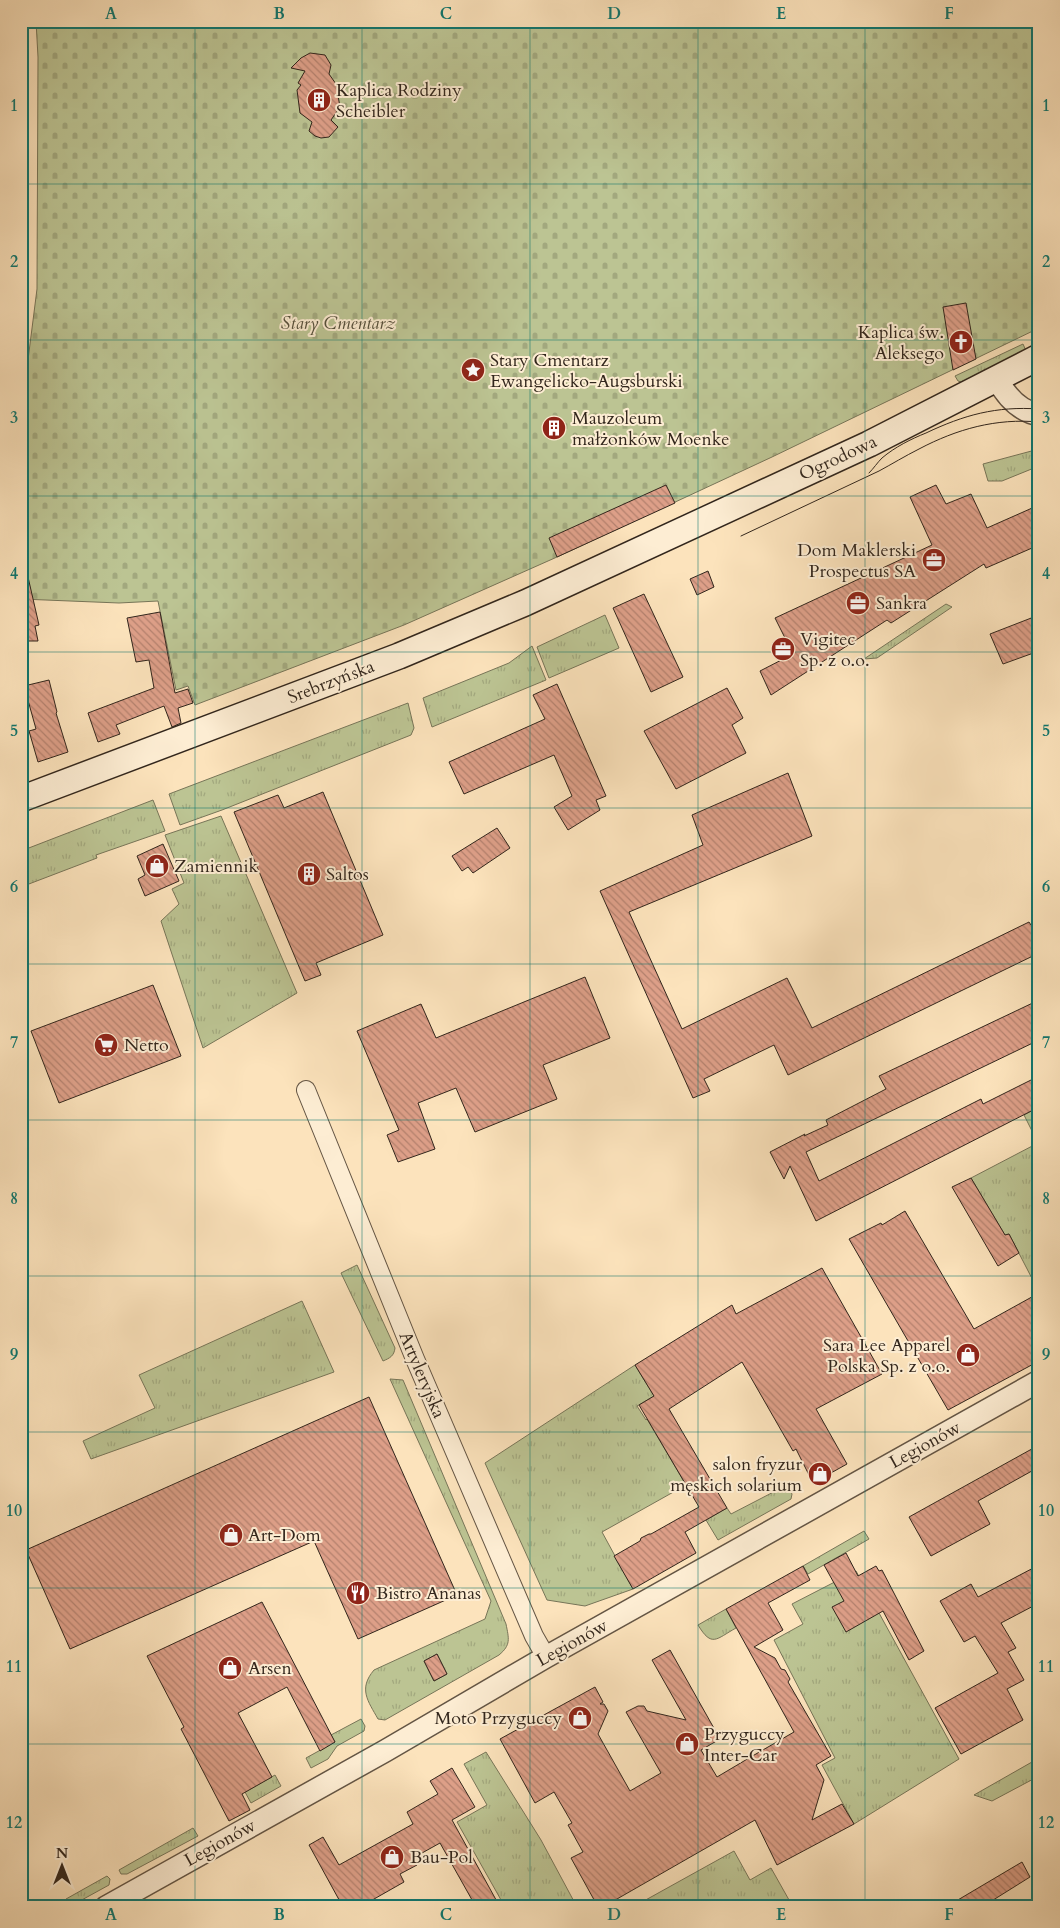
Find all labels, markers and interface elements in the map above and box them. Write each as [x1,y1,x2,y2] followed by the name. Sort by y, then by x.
[105,3,117,25] text: A
[273,3,285,25] text: B
[440,3,452,25] text: C
[607,3,621,25] text: D
[776,3,786,25] text: E
[944,3,954,25] text: F
[336,78,462,124] place label: Kaplica Rodziny Scheibler
[306,87,332,113] building icon: Kaplica Rodziny Scheibler
[10,95,18,117] text: 1
[1042,95,1050,117] text: 1
[10,251,18,273] text: 2
[1042,251,1050,273] text: 2
[281,311,395,336] park label: Stary Cmentarz
[858,320,944,366] place label: Kaplica św. Aleksego
[948,329,974,355] church icon: Kaplica św. Aleksego
[490,348,683,394] place label: Stary Cmentarz Ewangelicko-Augsburski
[460,357,486,383] place icon: Stary Cmentarz Ewangelicko-Augsburski
[572,406,730,452] place label: Mauzoleum małżonków Moenke
[10,407,18,429] text: 3
[1042,407,1050,429] text: 3
[541,415,567,441] building icon: Mauzoleum małżonków Moenke
[795,429,881,487] street label: Ogrodowa
[797,538,916,584] place label: Dom Maklerski Prospectus SA
[921,547,947,573] office icon: Dom Maklerski Prospectus SA
[10,563,18,585] text: 4
[1042,563,1050,585] text: 4
[845,590,871,616] office icon: Sankra
[876,591,927,616] place label: Sankra
[800,627,869,673] place label: Vigitec Sp. z o.o.
[770,636,796,662] office icon: Vigitec Sp. z o.o.
[284,654,378,710] street label: Srebrzyńska
[10,720,18,742] text: 5
[1042,720,1050,742] text: 5
[144,853,170,879] shop icon: Zamiennik
[174,854,259,879] place label: Zamiennik
[296,861,322,887] building icon: Saltos
[326,862,369,887] place label: Saltos
[10,876,18,898] text: 6
[1042,876,1050,898] text: 6
[10,1032,18,1054] text: 7
[93,1032,119,1058] supermarket icon: Netto
[1042,1032,1050,1054] text: 7
[124,1033,169,1058] place label: Netto
[10,1188,18,1210] text: 8
[1042,1188,1050,1210] text: 8
[393,1328,452,1422] street label: Artyleryjska
[823,1333,950,1379] place label: Sara Lee Apparel Polska Sp. z o.o.
[955,1342,981,1368] shop icon: Sara Lee Apparel Polska Sp. z o.o.
[10,1344,18,1366] text: 9
[1042,1344,1050,1366] text: 9
[885,1415,966,1475] street label: Legionów
[670,1452,803,1498] place label: salon fryzur męskich solarium
[807,1461,833,1487] shop icon: salon fryzur męskich solarium
[6,1500,22,1522] text: 10
[1038,1500,1054,1522] text: 10
[218,1522,244,1548] shop icon: Art-Dom
[248,1523,321,1548] place label: Art-Dom
[345,1580,371,1606] restaurant icon: Bistro Ananas
[376,1581,481,1606] place label: Bistro Ananas
[532,1613,613,1673] street label: Legionów
[217,1655,243,1681] shop icon: Arsen
[6,1656,22,1678] text: 11
[248,1656,293,1681] place label: Arsen
[1038,1656,1054,1678] text: 11
[567,1705,593,1731] shop icon: Moto Przyguccy
[434,1706,562,1731] place label: Moto Przyguccy
[704,1722,785,1768] place label: Przyguccy Inter-Car
[674,1731,700,1757] shop icon: Przyguccy Inter-Car
[6,1812,22,1834] text: 12
[1038,1812,1054,1834] text: 12
[180,1813,261,1873] street label: Legionów
[38,1840,88,1890] north arrow
[56,1844,68,1863] text: N
[379,1844,405,1870] shop icon: Bau-Pol
[410,1845,473,1870] place label: Bau-Pol
[105,1904,117,1926] text: A
[273,1904,285,1926] text: B
[440,1904,452,1926] text: C
[607,1904,621,1926] text: D
[776,1904,786,1926] text: E
[944,1904,954,1926] text: F

